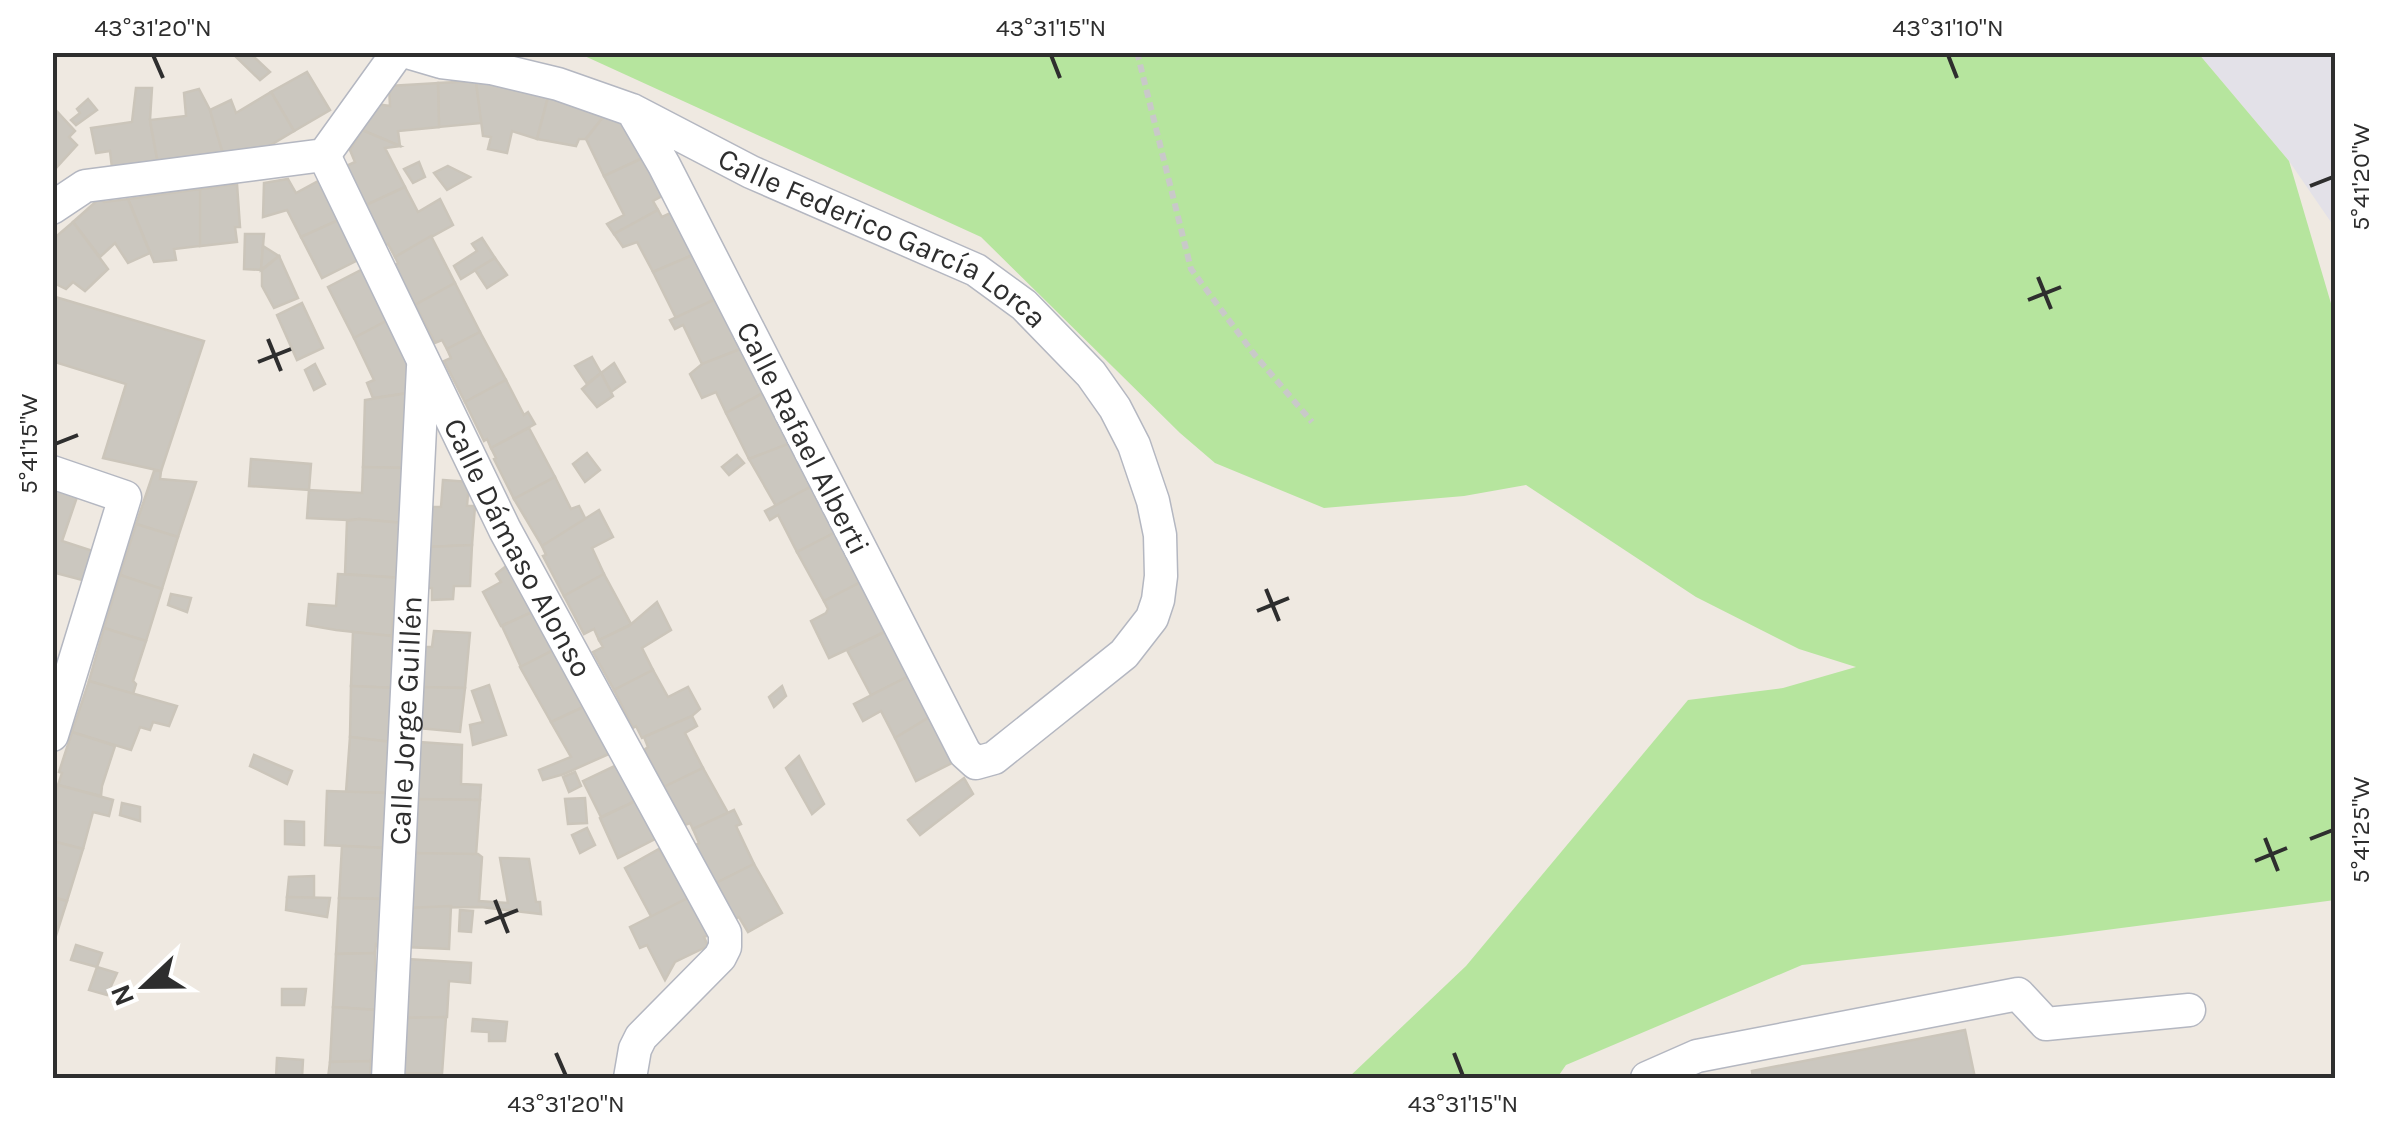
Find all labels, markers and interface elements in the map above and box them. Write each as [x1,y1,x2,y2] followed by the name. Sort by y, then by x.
[94,13,212,42] text: 43°31'20"N
[996,13,1106,42] text: 43°31'15"N
[1892,13,2004,42] text: 43°31'10"N
[2346,123,2375,231] text: 5°41'20"W
[712,140,1054,336] street label: Calle Federico García Lorca
[729,315,877,561] street label: Calle Rafael Alberti
[14,394,43,494] text: 5°41'15"W
[436,412,600,683] street label: Calle Dámaso Alonso
[381,595,430,846] street label: Calle Jorge Guillén
[2346,777,2375,883] text: 5°41'25"W
[95,936,195,1036] north arrow
[103,980,141,1011] text: N
[507,1089,625,1118] text: 43°31'20"N
[1408,1089,1518,1118] text: 43°31'15"N

